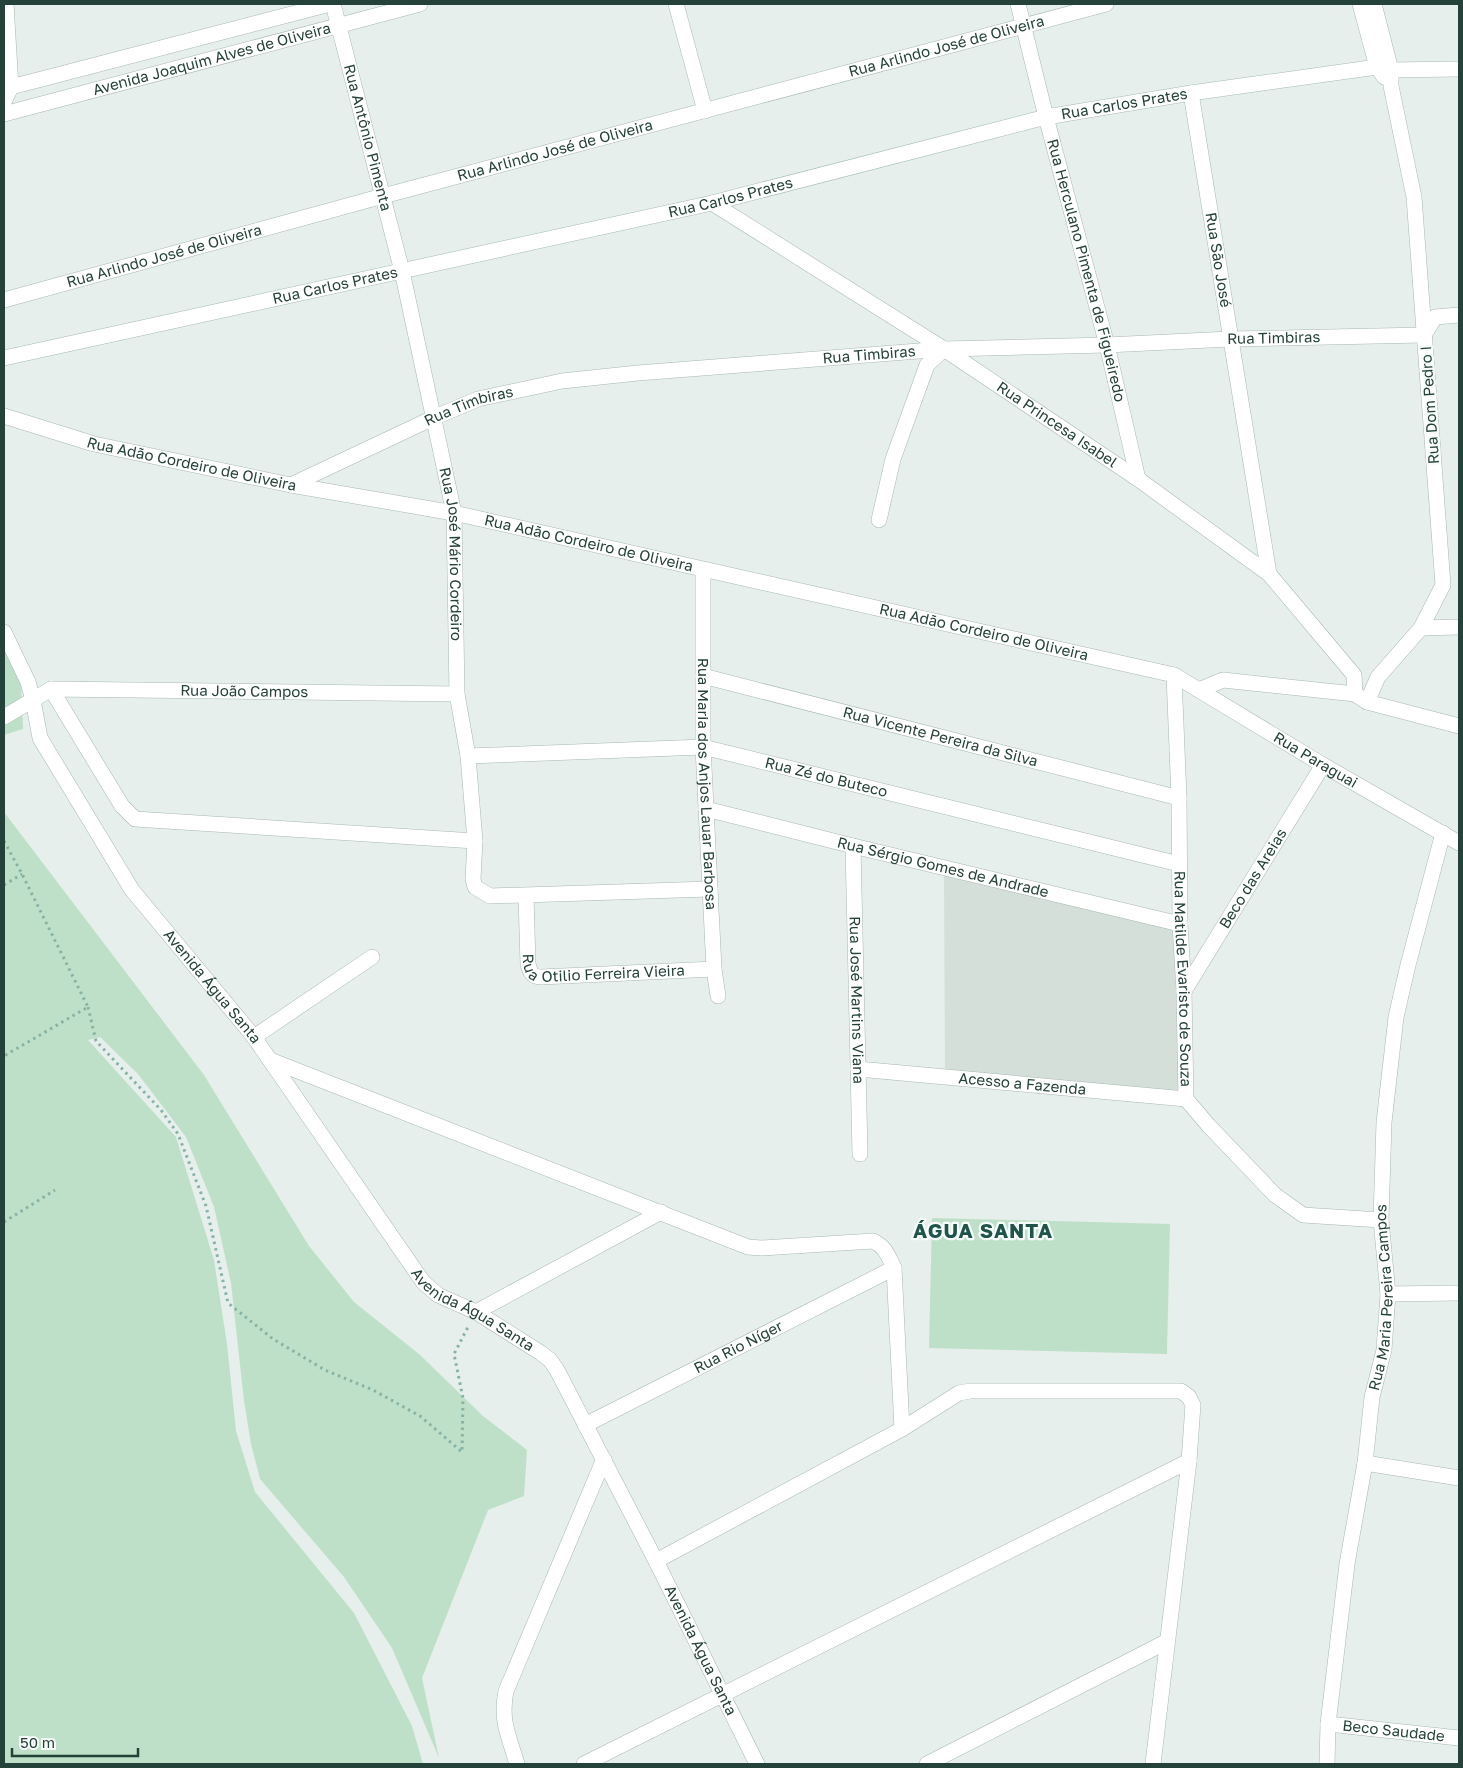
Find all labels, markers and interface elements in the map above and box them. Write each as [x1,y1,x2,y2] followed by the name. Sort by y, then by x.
[846,11,1046,80] street label: Rua Arlindo José de Oliveira
[91,18,333,98] street label: Avenida Joaquim Alves de Oliveira
[341,62,396,213] street label: Rua Antônio Pimenta
[1060,84,1189,122] street label: Rua Carlos Prates
[455,115,655,184] street label: Rua Arlindo José de Oliveira
[1044,137,1130,403] street label: Rua Herculano Pimenta de Figueiredo
[666,173,794,220] street label: Rua Carlos Prates
[1202,211,1236,309] street label: Rua São José
[64,220,263,290] street label: Rua Arlindo José de Oliveira
[271,262,399,307] street label: Rua Carlos Prates
[1227,327,1321,347] street label: Rua Timbiras
[822,341,916,366] street label: Rua Timbiras
[1416,345,1442,465] street label: Rua Dom Pedro I
[994,377,1121,471] street label: Rua Princesa Isabel
[421,382,515,429] street label: Rua Timbiras
[85,432,298,494] street label: Rua Adão Cordeiro de Oliveira
[436,465,466,641] street label: Rua José Mário Cordeiro
[483,510,695,575] street label: Rua Adão Cordeiro de Oliveira
[878,599,1090,663] street label: Rua Adão Cordeiro de Oliveira
[695,658,721,910] street label: Rua Maria dos Anjos Lauar Barbosa
[180,681,308,700] street label: Rua João Campos
[841,702,1040,769] street label: Rua Vicente Pereira da Silva
[1271,727,1361,791] street label: Rua Paraguai
[763,753,889,800] street label: Rua Zé do Buteco
[1215,825,1290,931] street label: Beco das Areias
[835,832,1051,900] street label: Rua Sérgio Gomes de Andrade
[1172,871,1196,1087] street label: Rua Matilde Evaristo de Souza
[847,916,868,1084] street label: Rua José Martins Viana
[160,925,266,1046] street label: Avenida Água Santa
[520,953,685,985] street label: Rua Otilio Ferreira Vieira
[958,1068,1087,1098] street label: Acesso a Fazenda
[1364,1204,1396,1392] street label: Rua Maria Pereira Campos
[913,1218,1053,1242] district label: ÁGUA SANTA
[408,1264,538,1354] street label: Avenida Água Santa
[690,1316,786,1376] street label: Rua Rio Níger
[661,1582,741,1718] street label: Avenida Água Santa
[1342,1716,1446,1744] street label: Beco Saudade
[12,1726,139,1758] scale bar
[20,1733,55,1751] text: 50 m

